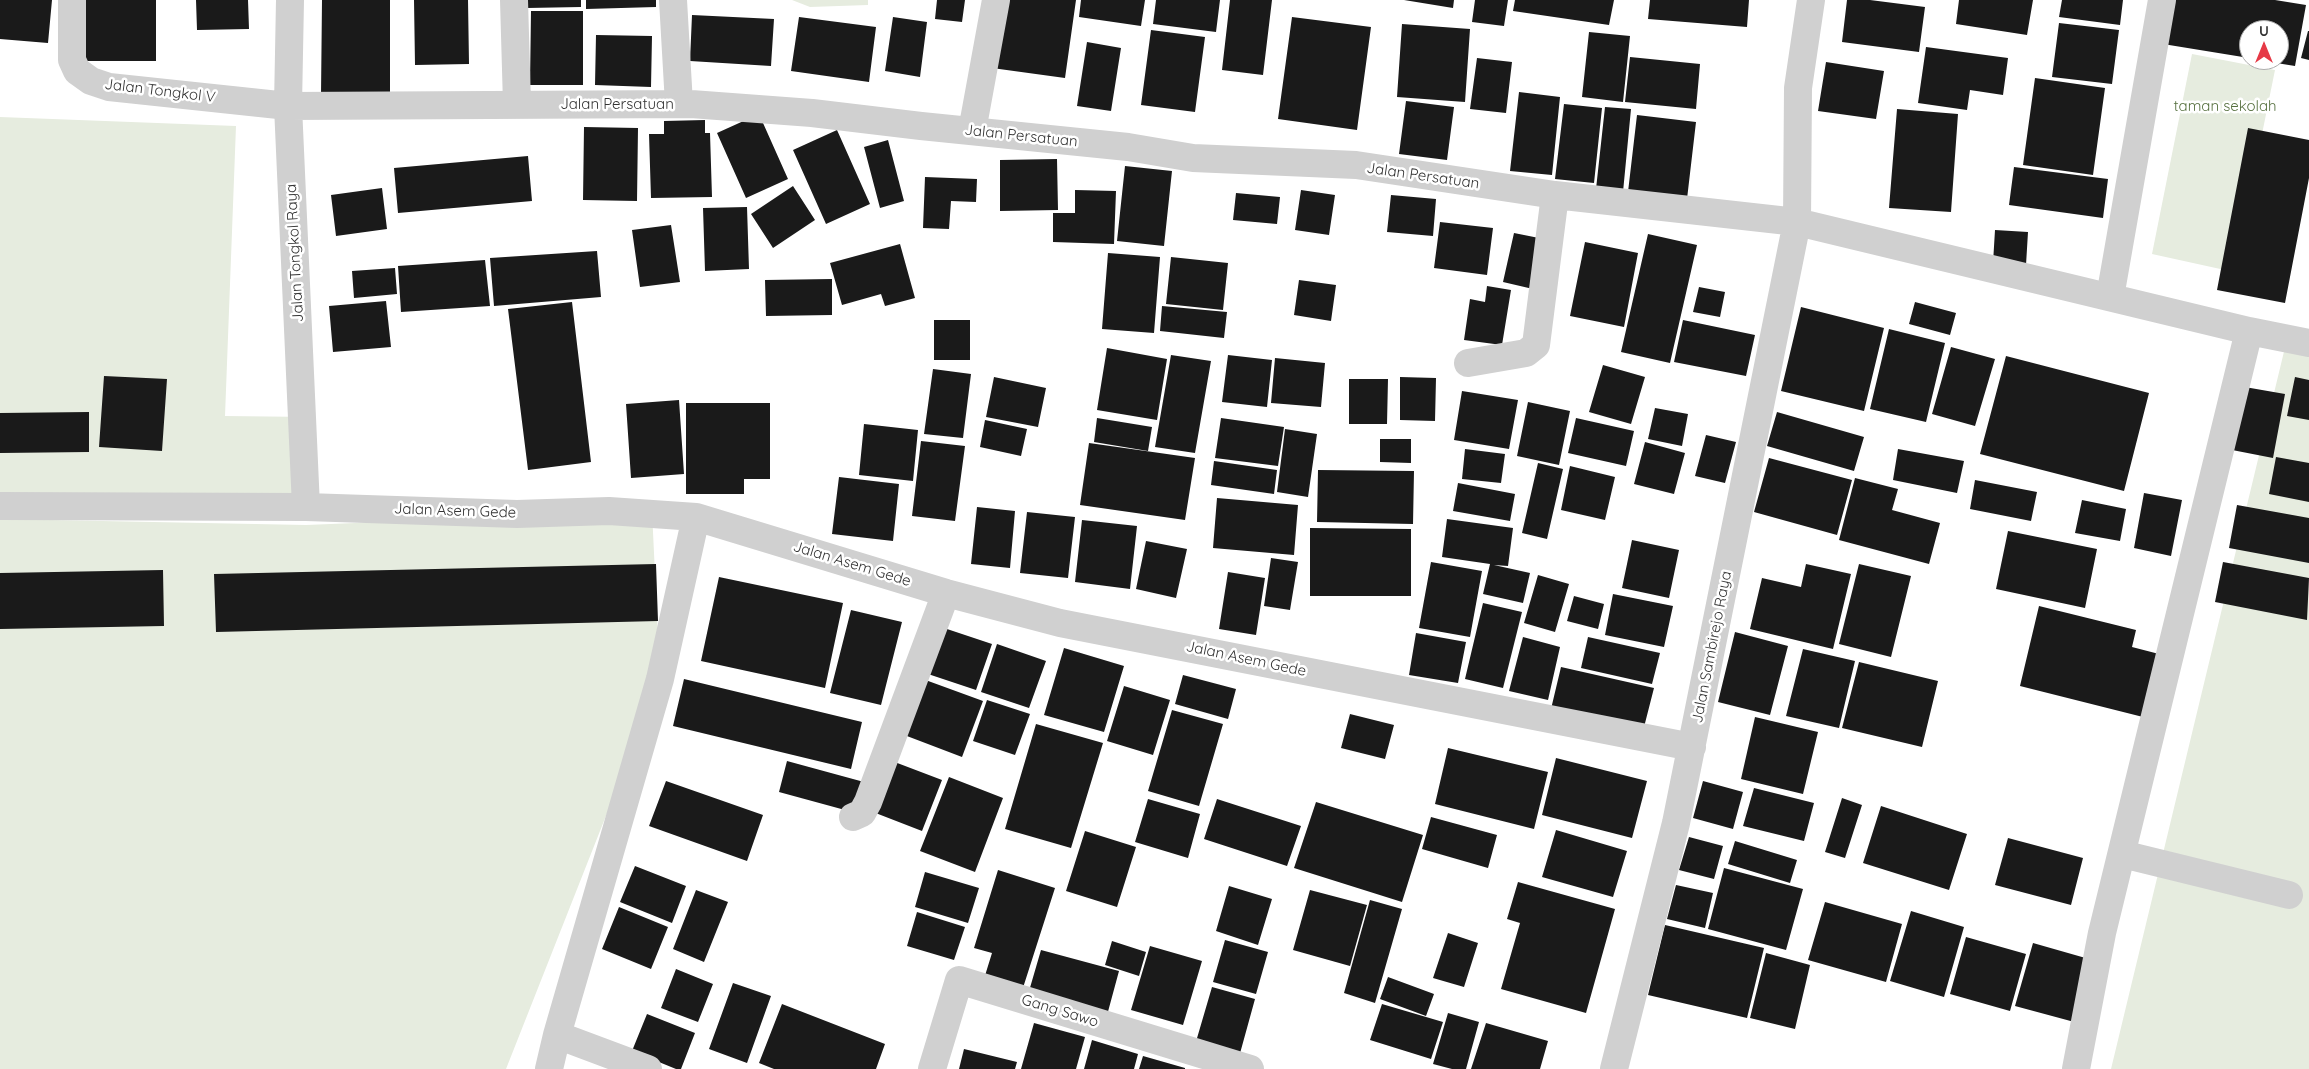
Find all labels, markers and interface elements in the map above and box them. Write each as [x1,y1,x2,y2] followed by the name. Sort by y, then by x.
[2239,20,2289,70] north arrow
[2259,22,2269,40] text: U
[104,75,216,107] street label: Jalan Tongkol V
[560,95,674,113] street label: Jalan Persatuan
[2173,97,2277,115] park label: taman sekolah
[964,121,1078,151] street label: Jalan Persatuan
[1365,159,1481,193] street label: Jalan Persatuan
[282,183,308,323] street label: Jalan Tongkol Raya
[394,500,516,522] street label: Jalan Asem Gede
[791,537,913,591] street label: Jalan Asem Gede
[1688,569,1736,725] street label: Jalan Sambirejo Raya
[1184,637,1308,681] street label: Jalan Asem Gede
[1019,991,1101,1031] street label: Gang Sawo

